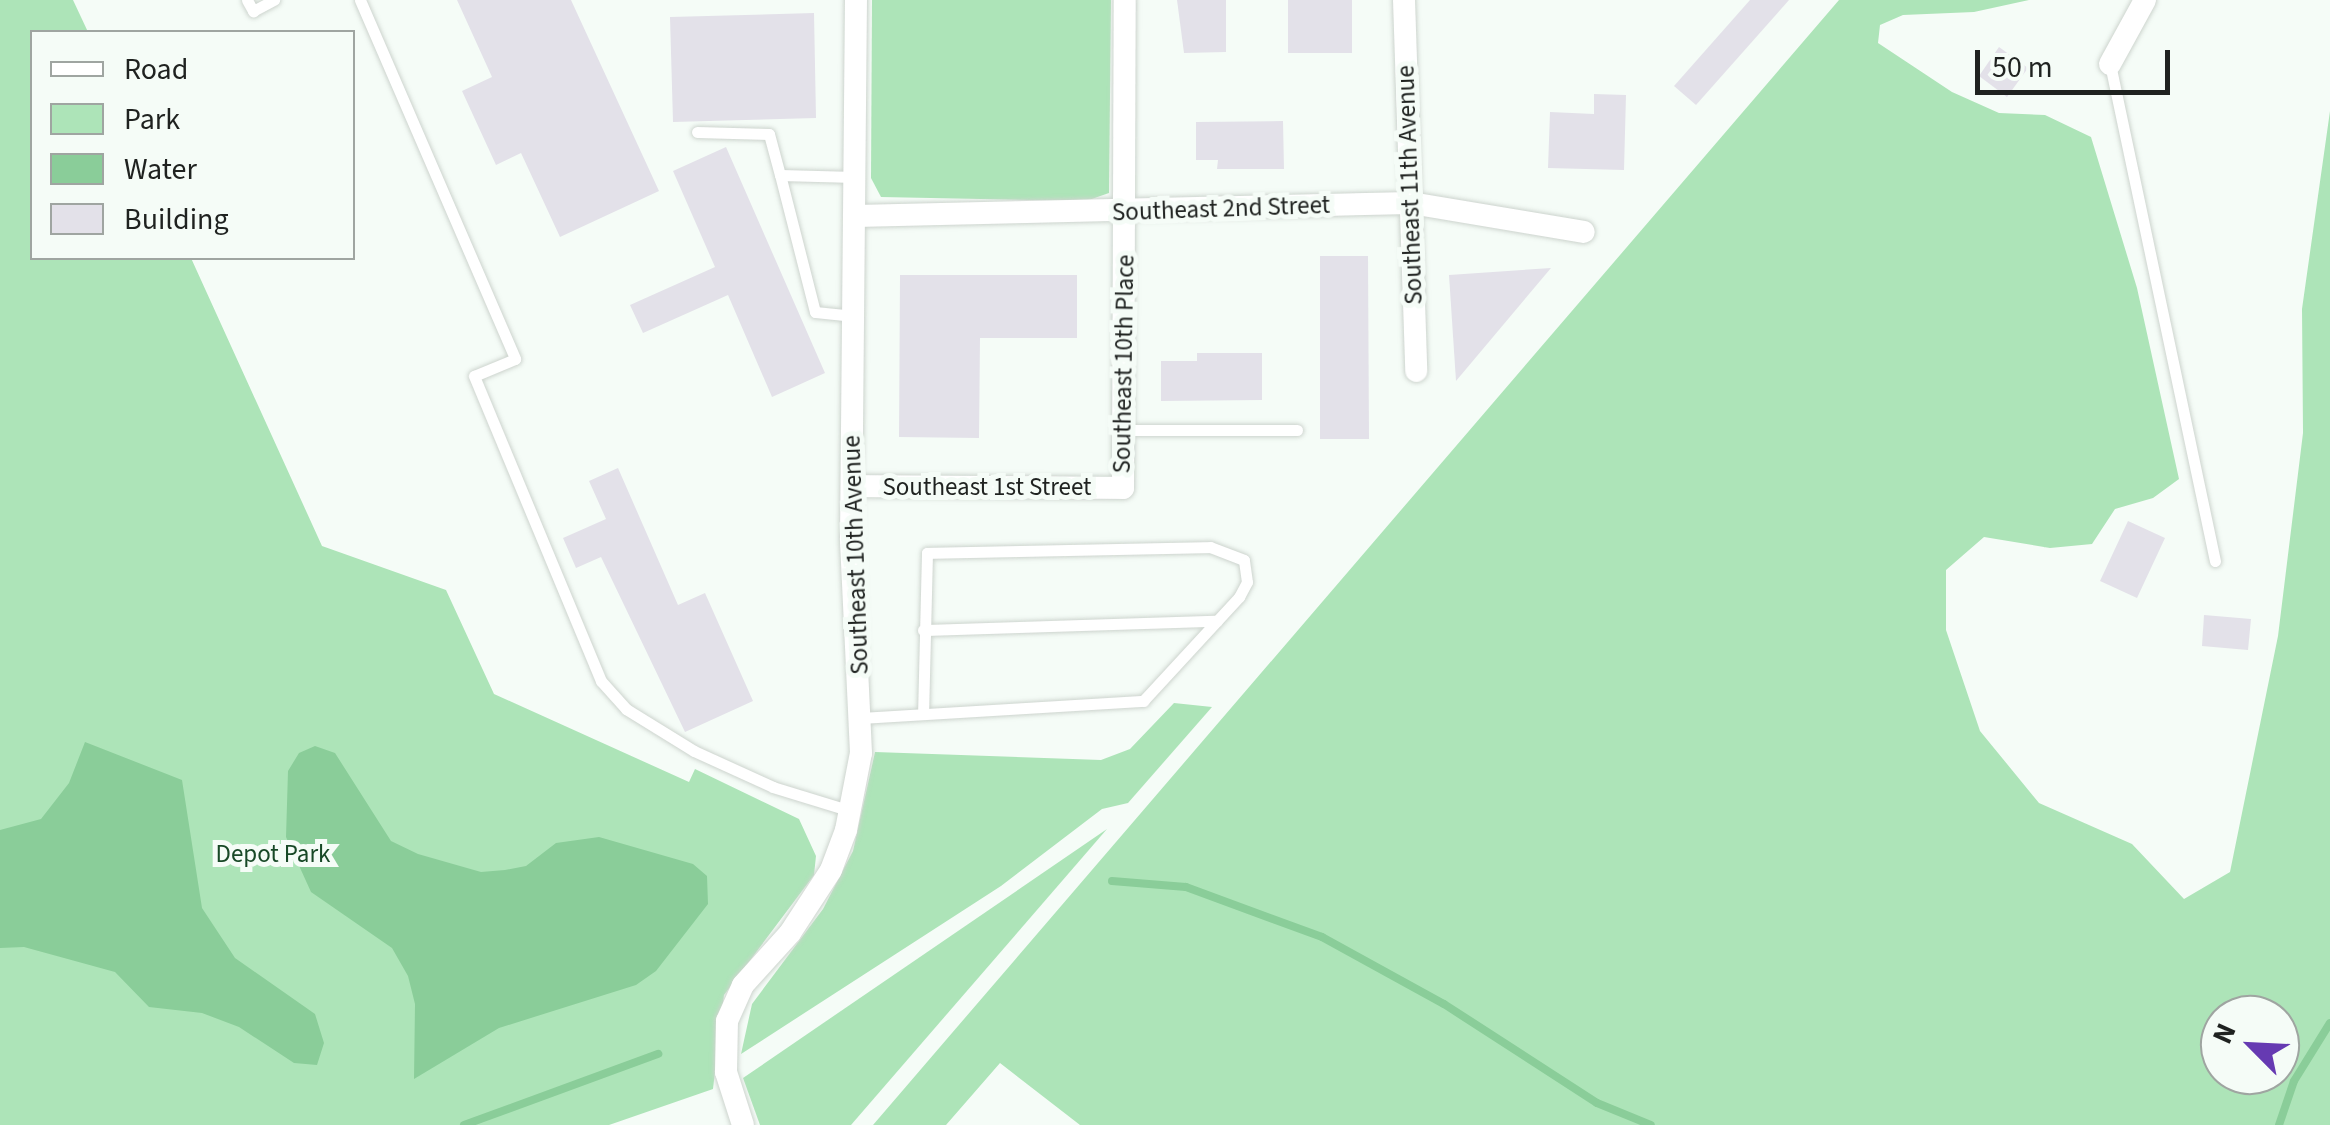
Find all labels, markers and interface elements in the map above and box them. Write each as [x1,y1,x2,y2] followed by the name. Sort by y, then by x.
[30,30,355,260] legend
[1980,30,2175,92] scale bar
[1992,46,2053,89] text: 50 m
[124,48,188,91] text: Road
[1391,65,1429,305] street label: Southeast 11th Avenue
[124,98,180,141] text: Park
[124,148,197,191] text: Water
[1111,190,1331,228] street label: Southeast 2nd Street
[124,198,229,241] text: Building
[1107,254,1141,474] street label: Southeast 10th Place
[837,435,875,675] street label: Southeast 10th Avenue
[882,472,1092,502] street label: Southeast 1st Street
[216,839,330,869] park label: Depot Park
[2200,995,2300,1095] north arrow
[2202,1017,2246,1050] text: N

